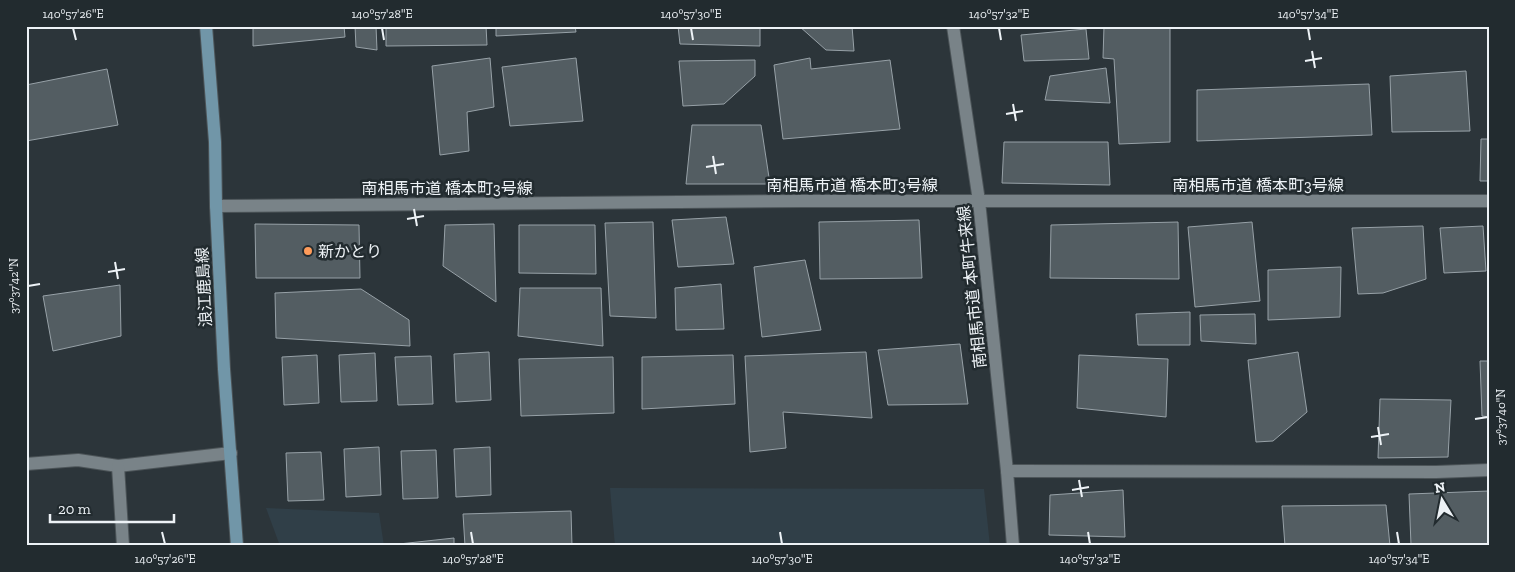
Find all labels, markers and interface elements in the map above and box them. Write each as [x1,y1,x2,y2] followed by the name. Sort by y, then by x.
[43,7,103,21] text: 140°57'26"E
[352,7,413,21] text: 140°57'28"E
[660,7,722,21] text: 140°57'30"E
[969,7,1029,21] text: 140°57'32"E
[1278,7,1338,21] text: 140°57'34"E
[766,176,938,195] street label: 南相馬市道 橋本町3号線
[1172,176,1344,195] street label: 南相馬市道 橋本町3号線
[361,179,533,198] street label: 南相馬市道 橋本町3号線
[954,205,990,369] street label: 南相馬市道 本町牛来線
[318,242,382,261] place label: 新かとり
[302,245,314,257] marker: 新かとり
[192,247,216,327] street label: 浪江鹿島線
[7,258,21,314] text: 37°37'42"N
[1494,389,1508,445] text: 37°37'40"N
[1418,474,1468,524] north arrow
[1433,478,1447,497] text: N
[50,492,174,524] scale bar
[58,500,91,518] text: 20 m
[135,552,195,566] text: 140°57'26"E
[443,552,504,566] text: 140°57'28"E
[751,552,813,566] text: 140°57'30"E
[1060,552,1120,566] text: 140°57'32"E
[1369,552,1429,566] text: 140°57'34"E

